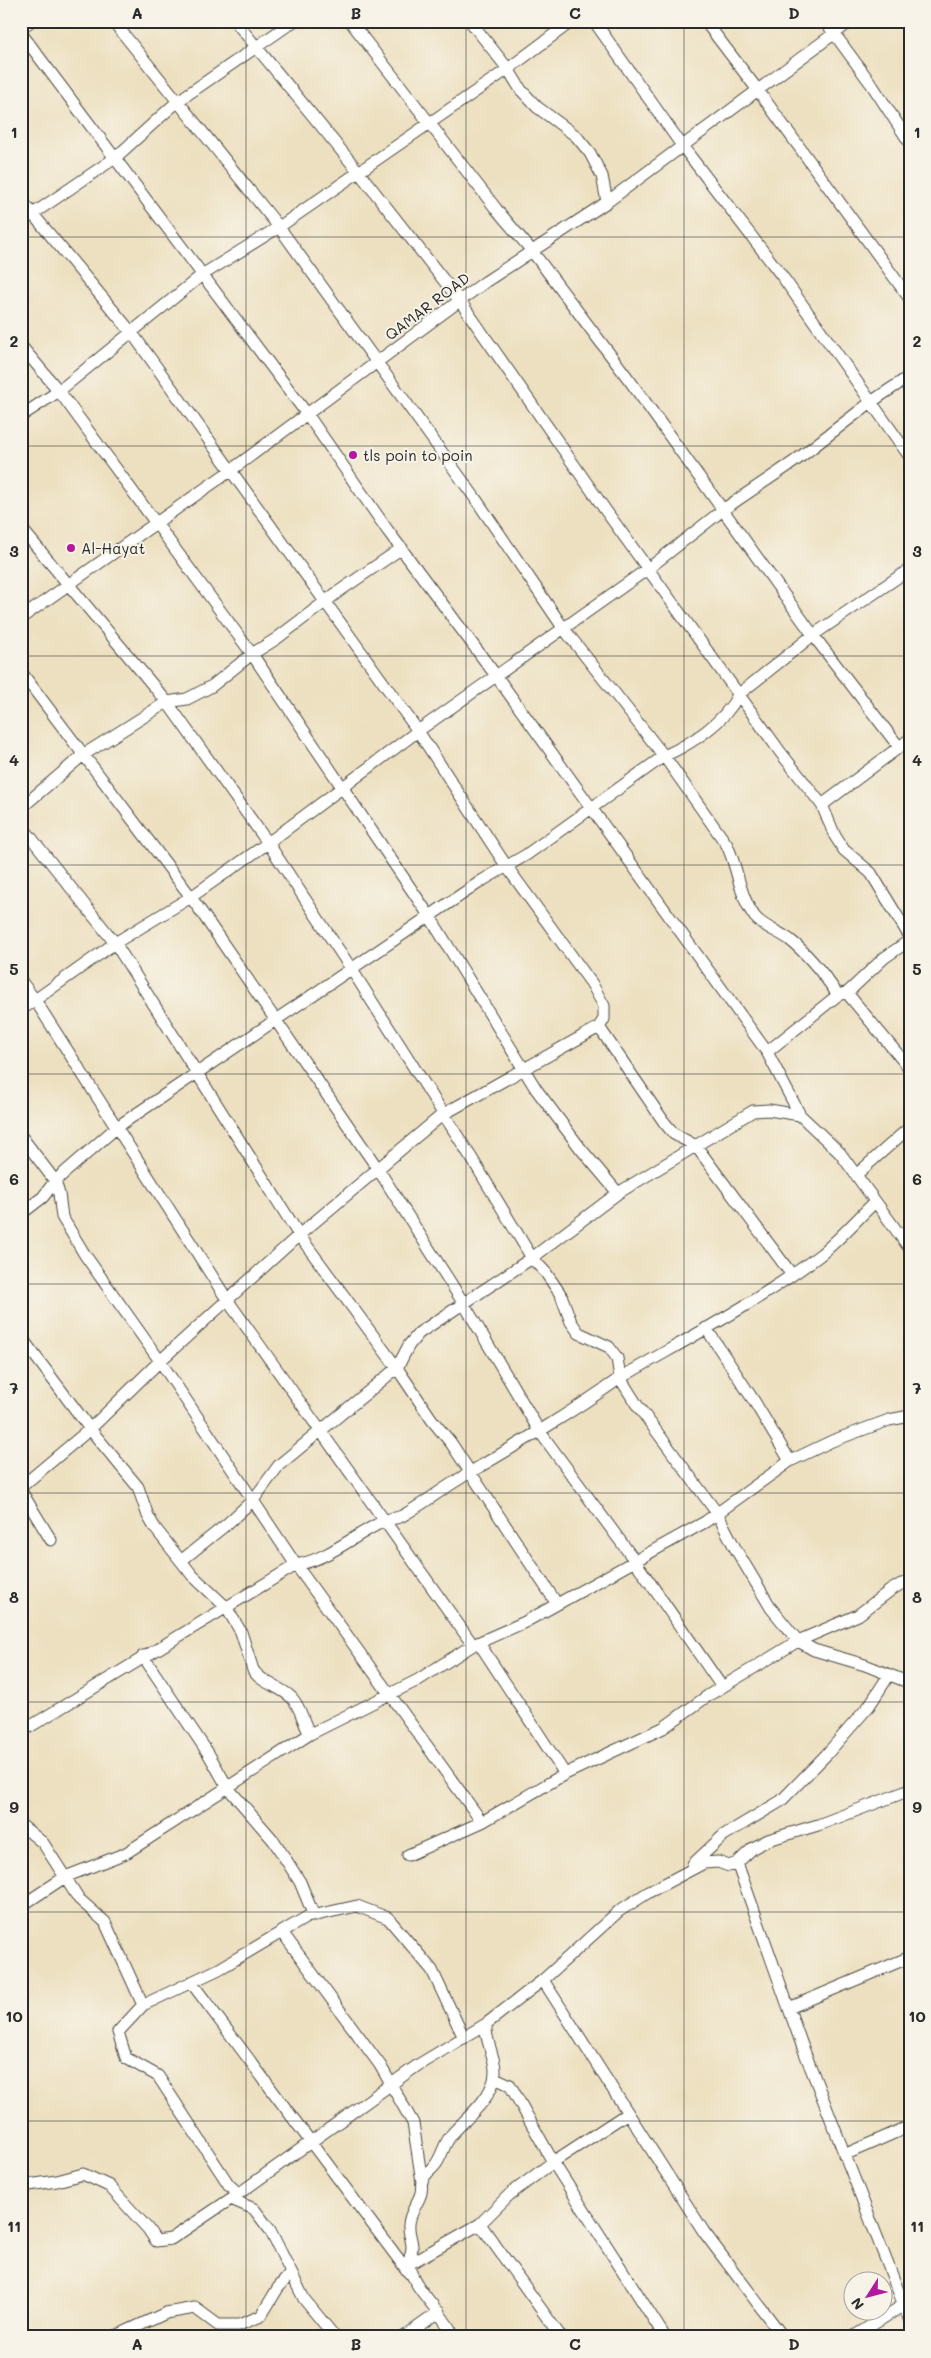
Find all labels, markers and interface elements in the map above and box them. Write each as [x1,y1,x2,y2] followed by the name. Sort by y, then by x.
[131,2,143,23] text: A
[351,2,361,23] text: B
[569,2,581,23] text: C
[788,2,800,23] text: D
[10,121,18,142] text: 1
[913,121,921,142] text: 1
[381,268,473,344] street label: QAMAR ROAD
[10,330,19,351] text: 2
[913,330,922,351] text: 2
[363,445,473,465] place label: tls poin to poin
[347,449,359,461] marker: tls poin to poin
[81,538,145,558] place label: Al-Hayat
[9,540,19,561] text: 3
[912,540,922,561] text: 3
[65,542,77,554] marker: Al-Hayat
[9,749,19,770] text: 4
[912,749,922,770] text: 4
[9,958,19,979] text: 5
[912,958,922,979] text: 5
[9,1168,19,1189] text: 6
[912,1168,922,1189] text: 6
[10,1377,19,1398] text: 7
[913,1377,922,1398] text: 7
[9,1586,19,1607] text: 8
[912,1586,922,1607] text: 8
[9,1796,19,1817] text: 9
[912,1796,922,1817] text: 9
[5,2005,23,2026] text: 10
[908,2005,926,2026] text: 10
[7,2215,21,2236] text: 11
[910,2215,924,2236] text: 11
[844,2270,894,2320] north arrow
[846,2294,868,2314] text: N
[131,2333,143,2354] text: A
[351,2333,361,2354] text: B
[569,2333,581,2354] text: C
[788,2333,800,2354] text: D

